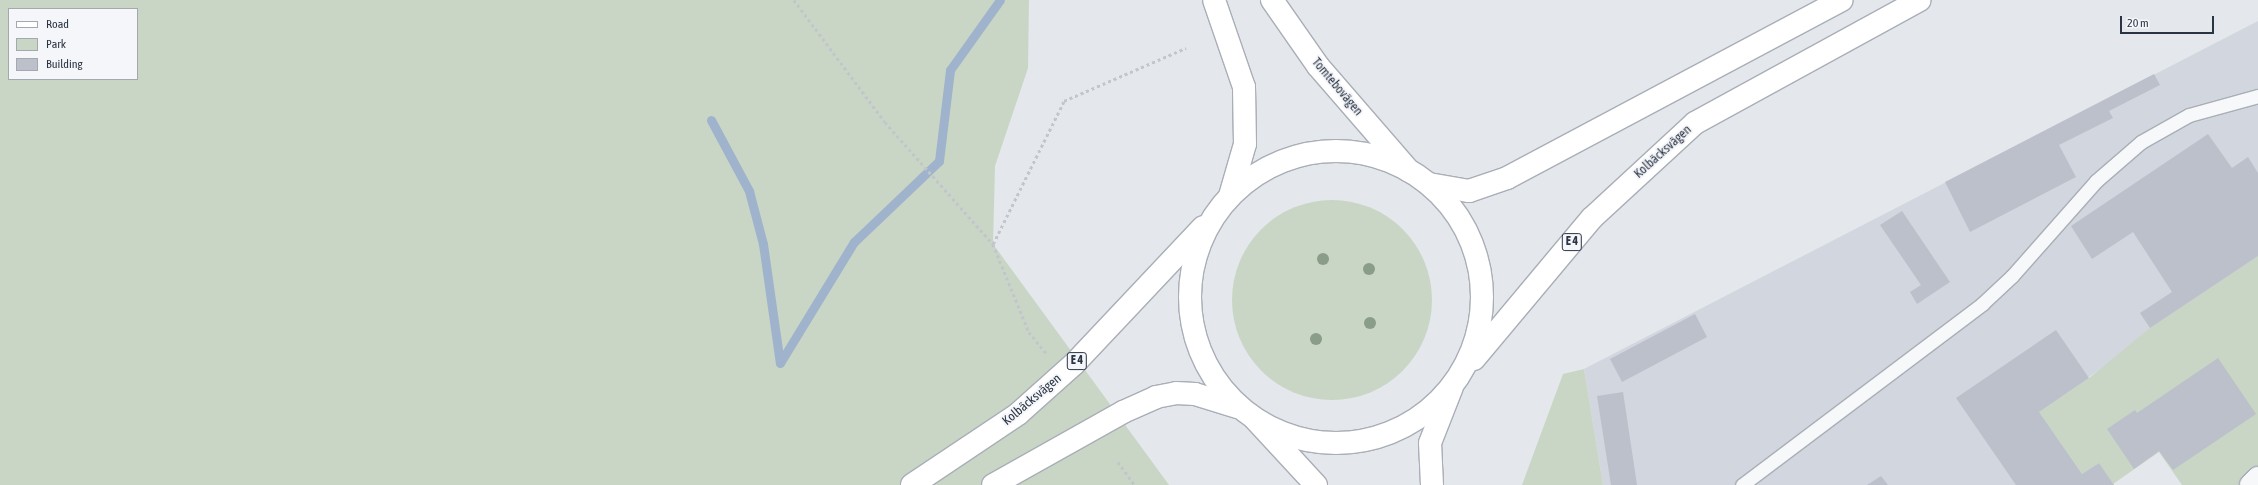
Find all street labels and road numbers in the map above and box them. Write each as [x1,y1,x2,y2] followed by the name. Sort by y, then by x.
[1308,55,1366,119] street label: Tomtebovägen
[1631,122,1695,182] street label: Kolbäcksvägen
[1561,232,1583,252] road number: E 4
[1066,351,1088,371] road number: E 4
[999,371,1065,429] street label: Kolbäcksvägen

